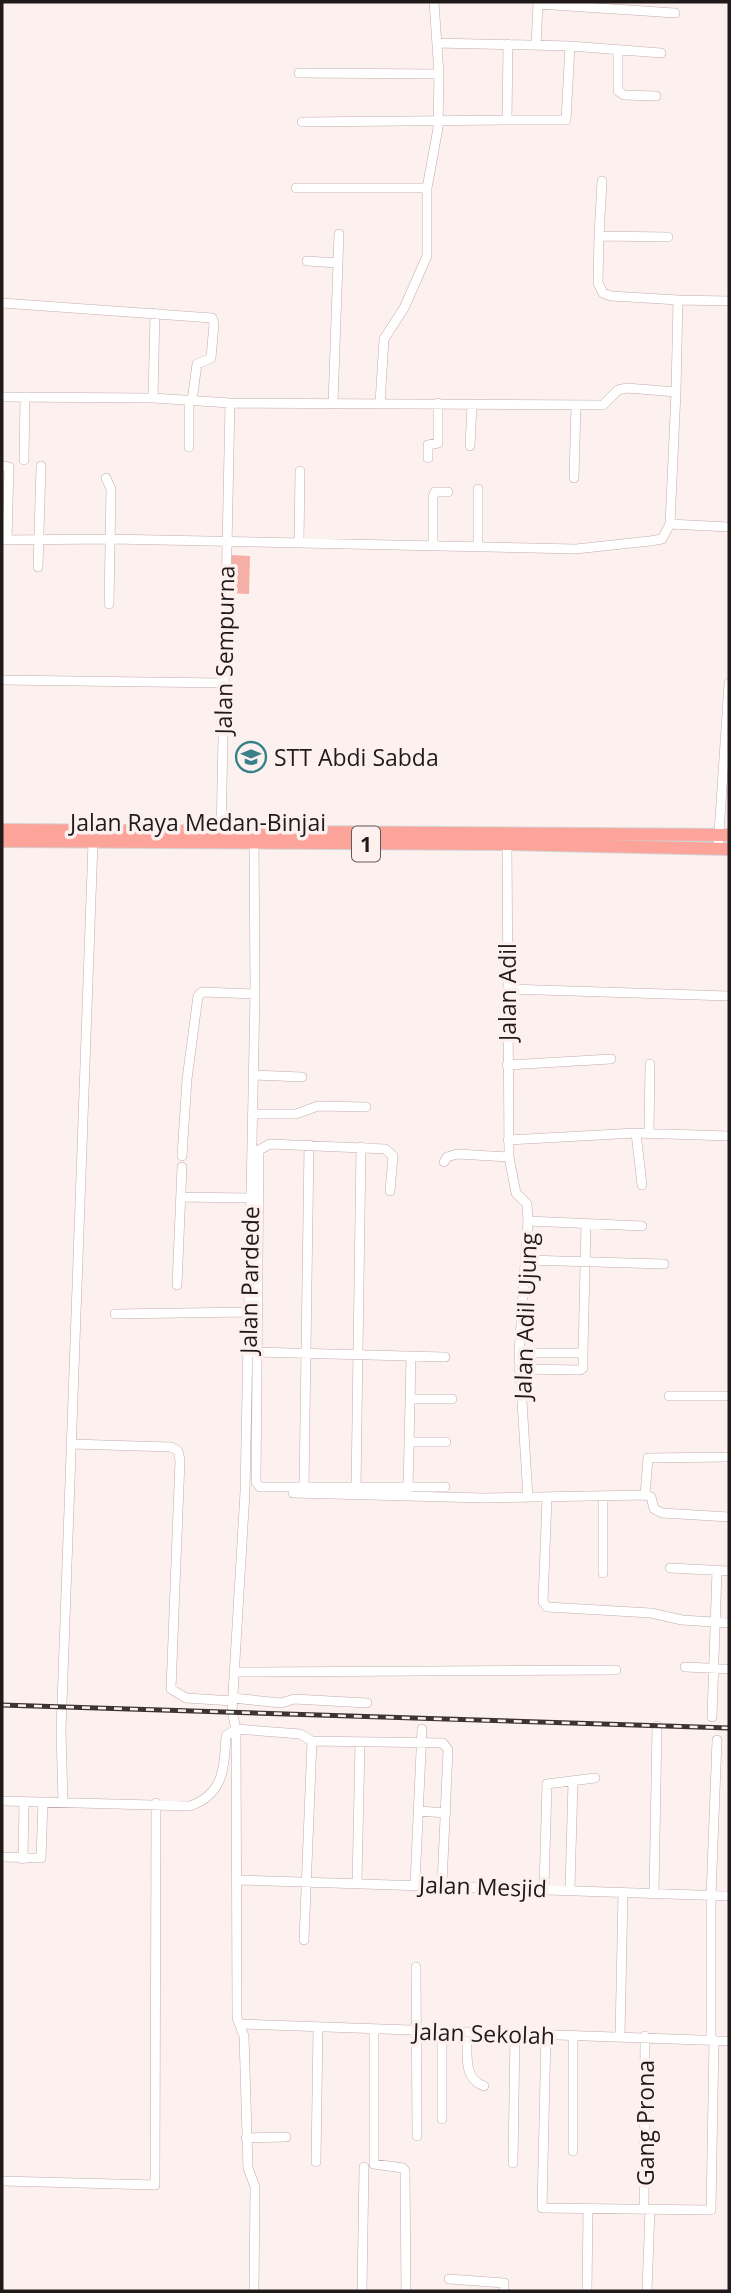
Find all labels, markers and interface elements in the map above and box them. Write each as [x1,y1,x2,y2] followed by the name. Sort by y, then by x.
[206,565,241,737] street label: Jalan Sempurna
[234,740,268,774] school or university icon: STT Abdi Sabda
[274,741,439,773] place label: STT Abdi Sabda
[68,806,326,838] street label: Jalan Raya Medan-Binjai
[352,826,380,862] road number: 1
[491,943,523,1043] street label: Jalan Adil
[232,1206,266,1356] street label: Jalan Pardede
[506,1231,544,1402] street label: Jalan Adil Ujung
[417,1868,547,1904] street label: Jalan Mesjid
[411,2014,555,2051] street label: Jalan Sekolah
[629,2060,661,2186] street label: Gang Prona

